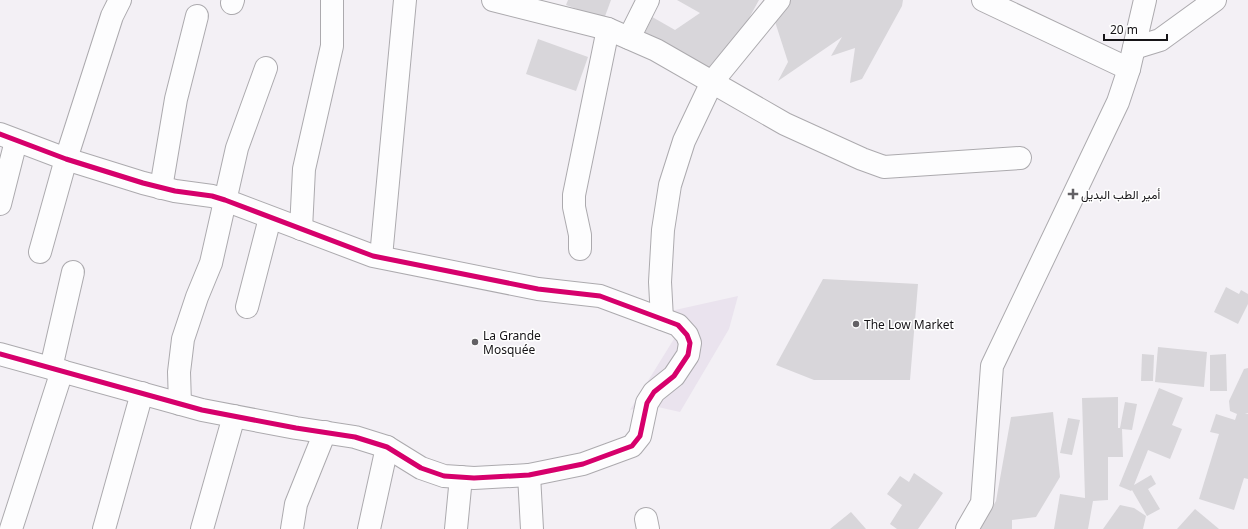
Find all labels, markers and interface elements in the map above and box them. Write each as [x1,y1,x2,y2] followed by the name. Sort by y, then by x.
[1104,16,1167,42] scale bar
[1110,21,1138,38] text: 20 m
[1081,186,1160,203] place label: أمير الطب البديل
[1068,189,1078,199] marker: أمير الطب البديل
[864,316,955,333] place label: The Low Market
[851,319,861,329] marker: The Low Market
[483,327,541,358] place label: La Grande Mosquée
[470,337,480,347] marker: La Grande Mosquée

